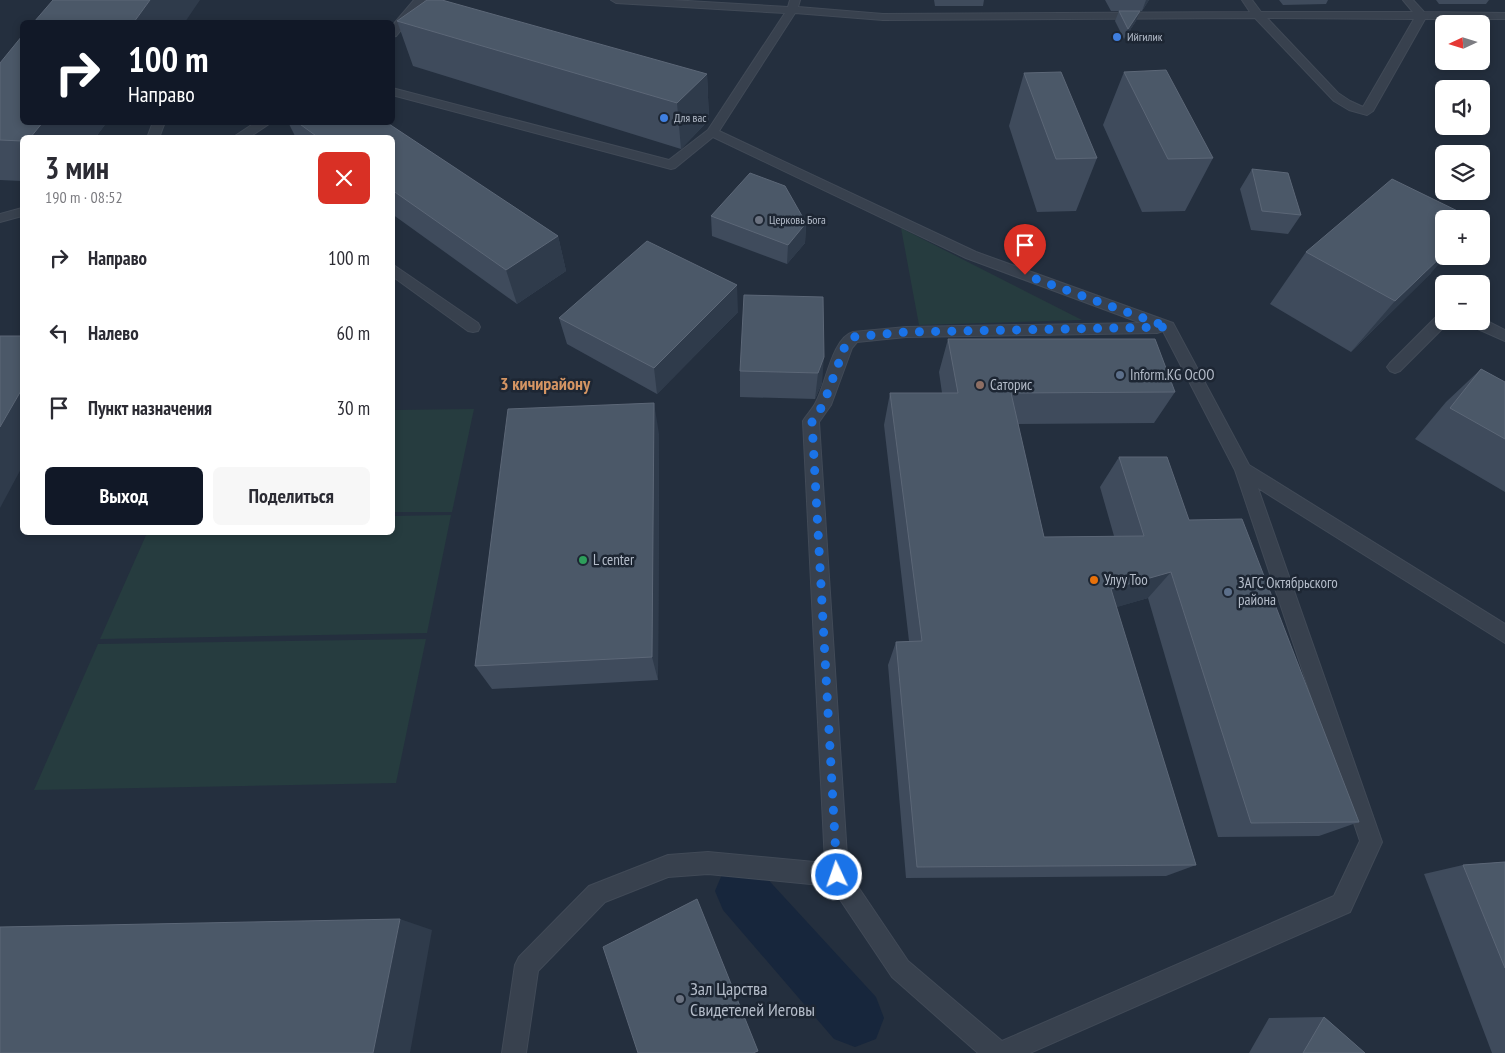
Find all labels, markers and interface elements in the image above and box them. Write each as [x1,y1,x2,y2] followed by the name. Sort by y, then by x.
[1435,15,1490,70] north arrow
[1435,15,1490,330] map controls
[1127,29,1163,44] place label: Ийгилик
[1111,31,1123,43] marker: Ийгилик
[128,36,209,82] text: 100 m
[45,40,110,105] icon: right
[128,80,195,108] text: Направо
[1435,80,1490,135] button: sound
[674,110,707,125] place label: Для вас
[658,112,670,124] marker: Для вас
[1435,145,1490,200] button: layers
[45,148,109,187] text: 3 мин
[318,152,370,204] button: close
[45,187,123,207] text: 190 m · 08:52
[1435,210,1490,265] button: +
[769,212,826,227] place label: Церковь Бога
[753,214,765,226] marker: Церковь Бога
[1004,224,1046,275] pin
[1011,231,1039,259] icon: arrive
[45,244,73,272] icon: right
[88,246,147,270] text: Направо
[328,246,370,270] text: 100 m
[1435,275,1490,330] button: −
[45,319,73,347] icon: left
[88,321,139,345] text: Налево
[337,321,370,345] text: 60 m
[1130,365,1215,384] place label: Inform.KG OcOO
[1114,369,1126,381] marker: Inform.KG OcOO
[500,372,591,395] district label: 3 кичирайону
[990,375,1033,394] place label: Саторис
[974,379,986,391] marker: Саторис
[45,394,73,422] icon: arrive
[88,396,212,420] text: Пункт назначения
[337,396,370,420] text: 30 m
[45,467,203,525] button: Выход
[213,467,370,525] button: Поделиться
[593,550,635,569] place label: L center
[577,554,589,566] marker: L center
[1104,570,1148,589] place label: Улуу Тоо
[1238,573,1338,609] place label: ЗАГС Октябрьского района
[1088,574,1100,586] marker: Улуу Тоо
[1222,586,1234,598] marker: ЗАГС Октябрьского района
[810,848,862,900] position arrow
[690,977,815,1021] place label: Зал Царства Свидетелей Иеговы
[674,993,686,1005] marker: Зал Царства Свидетелей Иеговы

